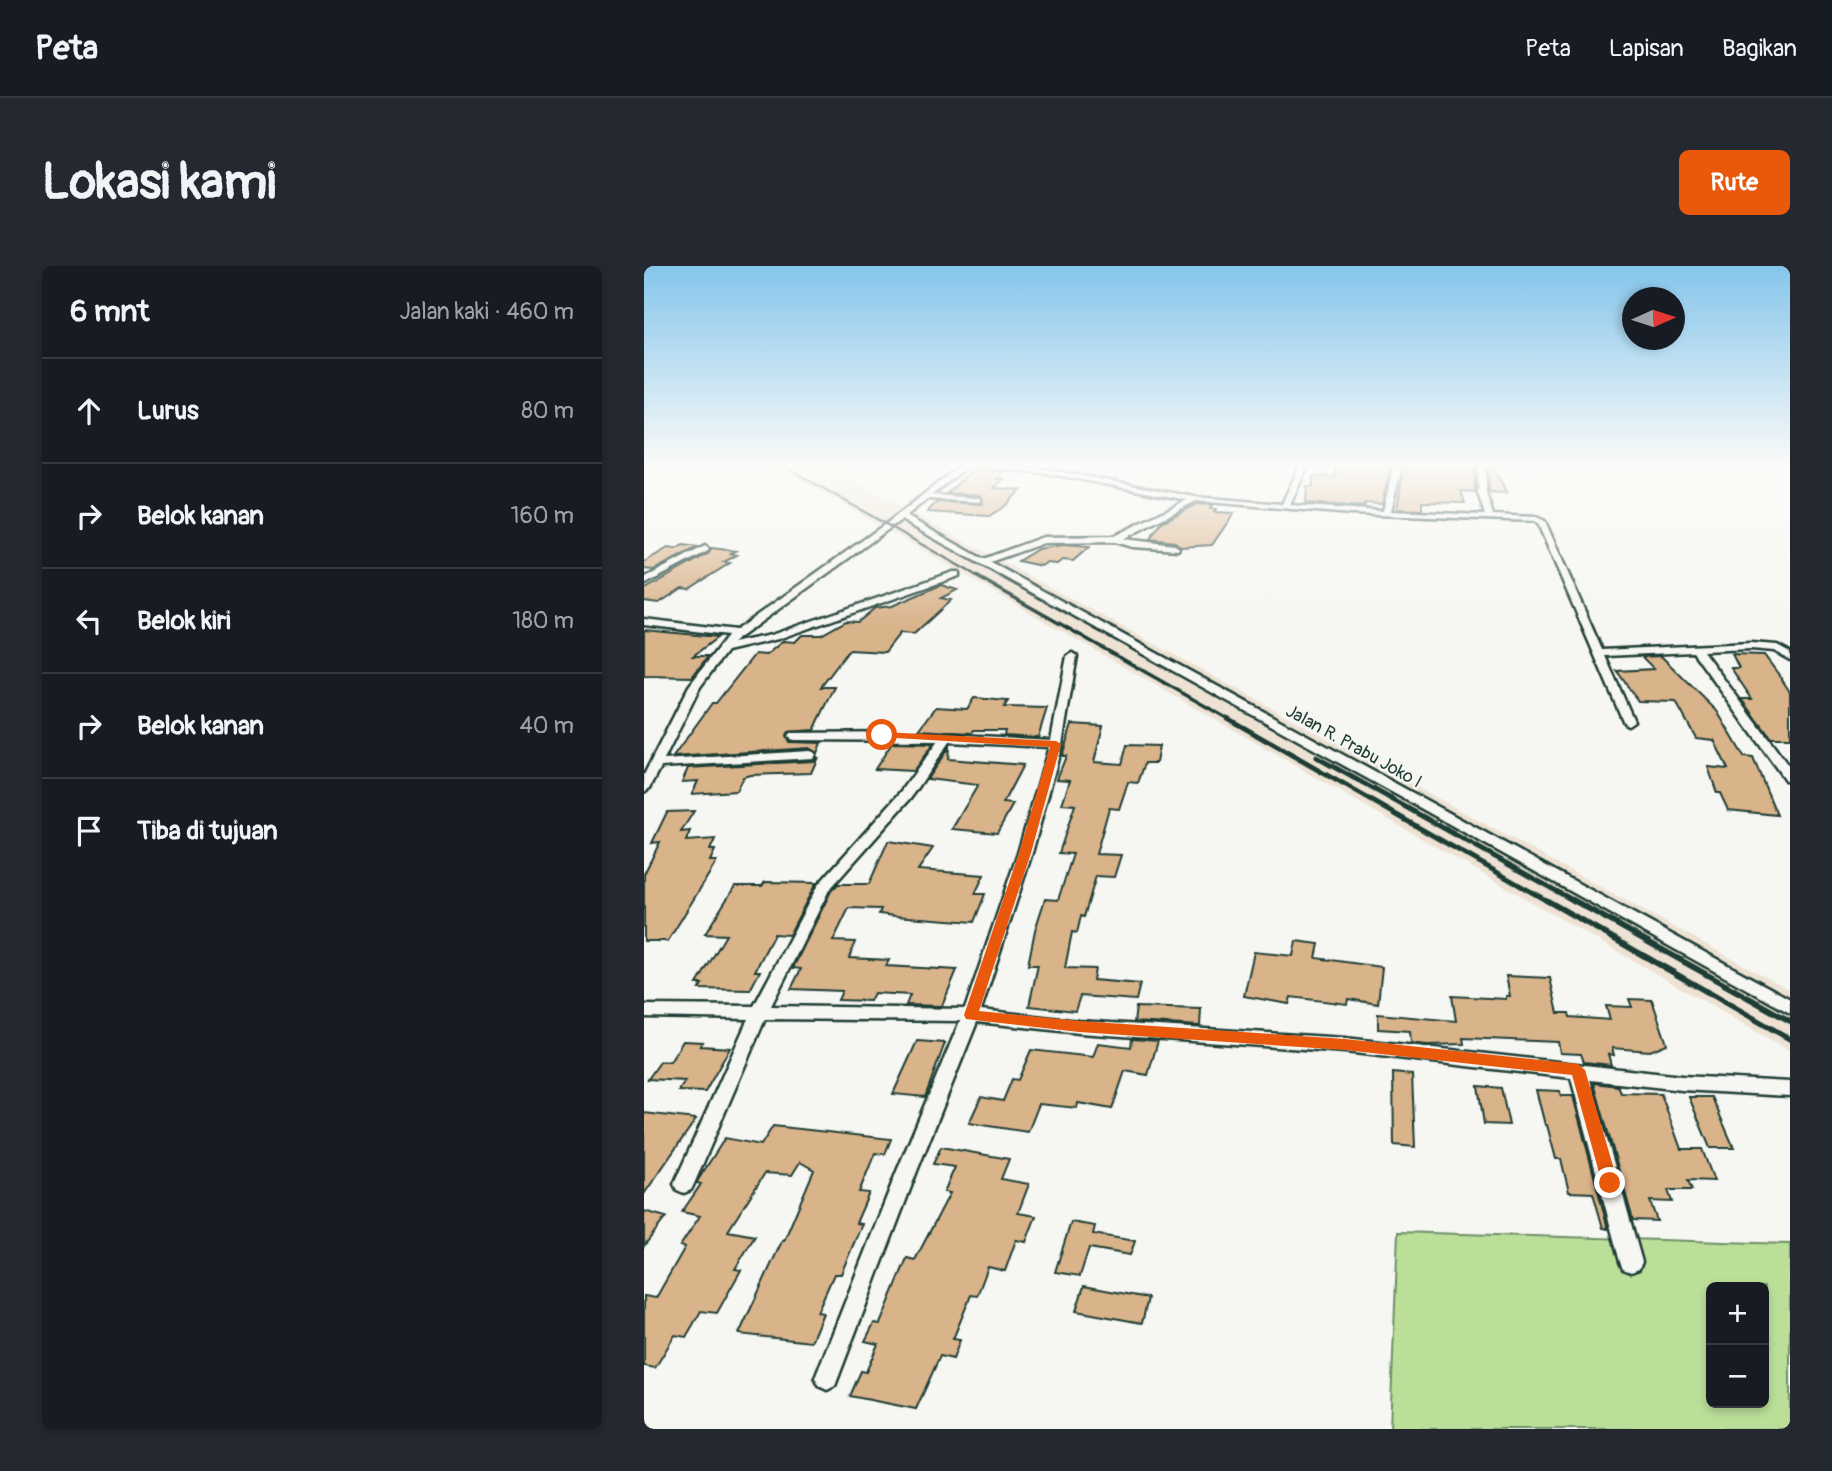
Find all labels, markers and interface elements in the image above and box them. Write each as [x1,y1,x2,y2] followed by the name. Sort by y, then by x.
[35,28,98,69] text: Peta
[1525,34,1571,63] text: Peta
[1609,34,1684,63] text: Lapisan
[1722,34,1797,63] text: Bagikan
[1679,150,1790,215] button: Rute
[42,152,276,213] text: Lokasi kami
[1622,287,1685,350] north arrow
[70,293,149,330] text: 6 mnt
[400,297,574,326] text: Jalan kaki · 460 m
[70,392,108,430] icon: ahead
[137,395,199,427] text: Lurus
[521,396,574,425] text: 80 m
[70,497,108,535] icon: right
[137,500,264,532] text: Belok kanan
[510,501,574,530] text: 160 m
[70,602,108,640] icon: left
[137,605,231,637] text: Belok kiri
[512,606,574,635] text: 180 m
[1282,700,1426,793] street label: Jalan R. Prabu Joko I
[70,707,108,745] icon: right
[137,710,264,742] text: Belok kanan
[520,711,574,740] text: 40 m
[866,719,897,750] route start
[70,812,108,850] icon: arrive
[137,815,278,847] text: Tiba di tujuan
[1594,1167,1625,1198] route end
[1706,1282,1769,1408] map controls
[1706,1282,1769,1345] button: +
[1706,1345,1769,1408] button: −

